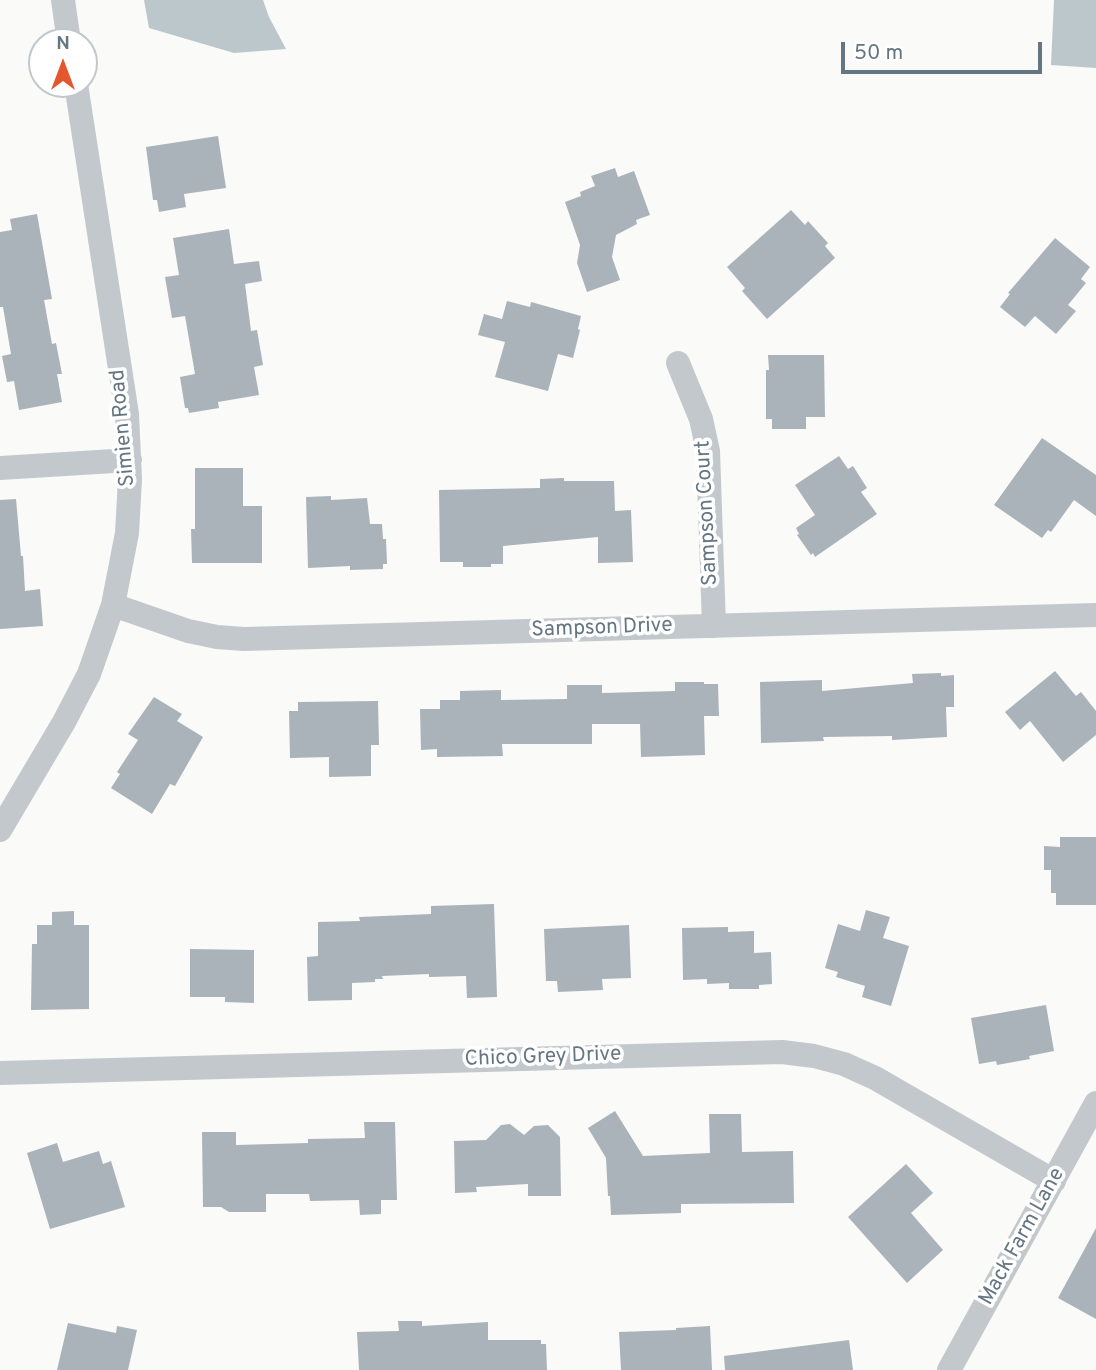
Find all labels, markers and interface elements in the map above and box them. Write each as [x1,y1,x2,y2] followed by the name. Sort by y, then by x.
[28,28,98,98] north arrow
[844,28,1045,72] scale bar
[56,32,70,56] text: N
[854,40,903,67] text: 50 m
[106,368,142,488] street label: Simien Road
[692,440,724,586] street label: Sampson Court
[531,614,673,644] street label: Sampson Drive
[464,1043,622,1073] street label: Chico Grey Drive
[975,1164,1071,1310] street label: Mack Farm Lane

